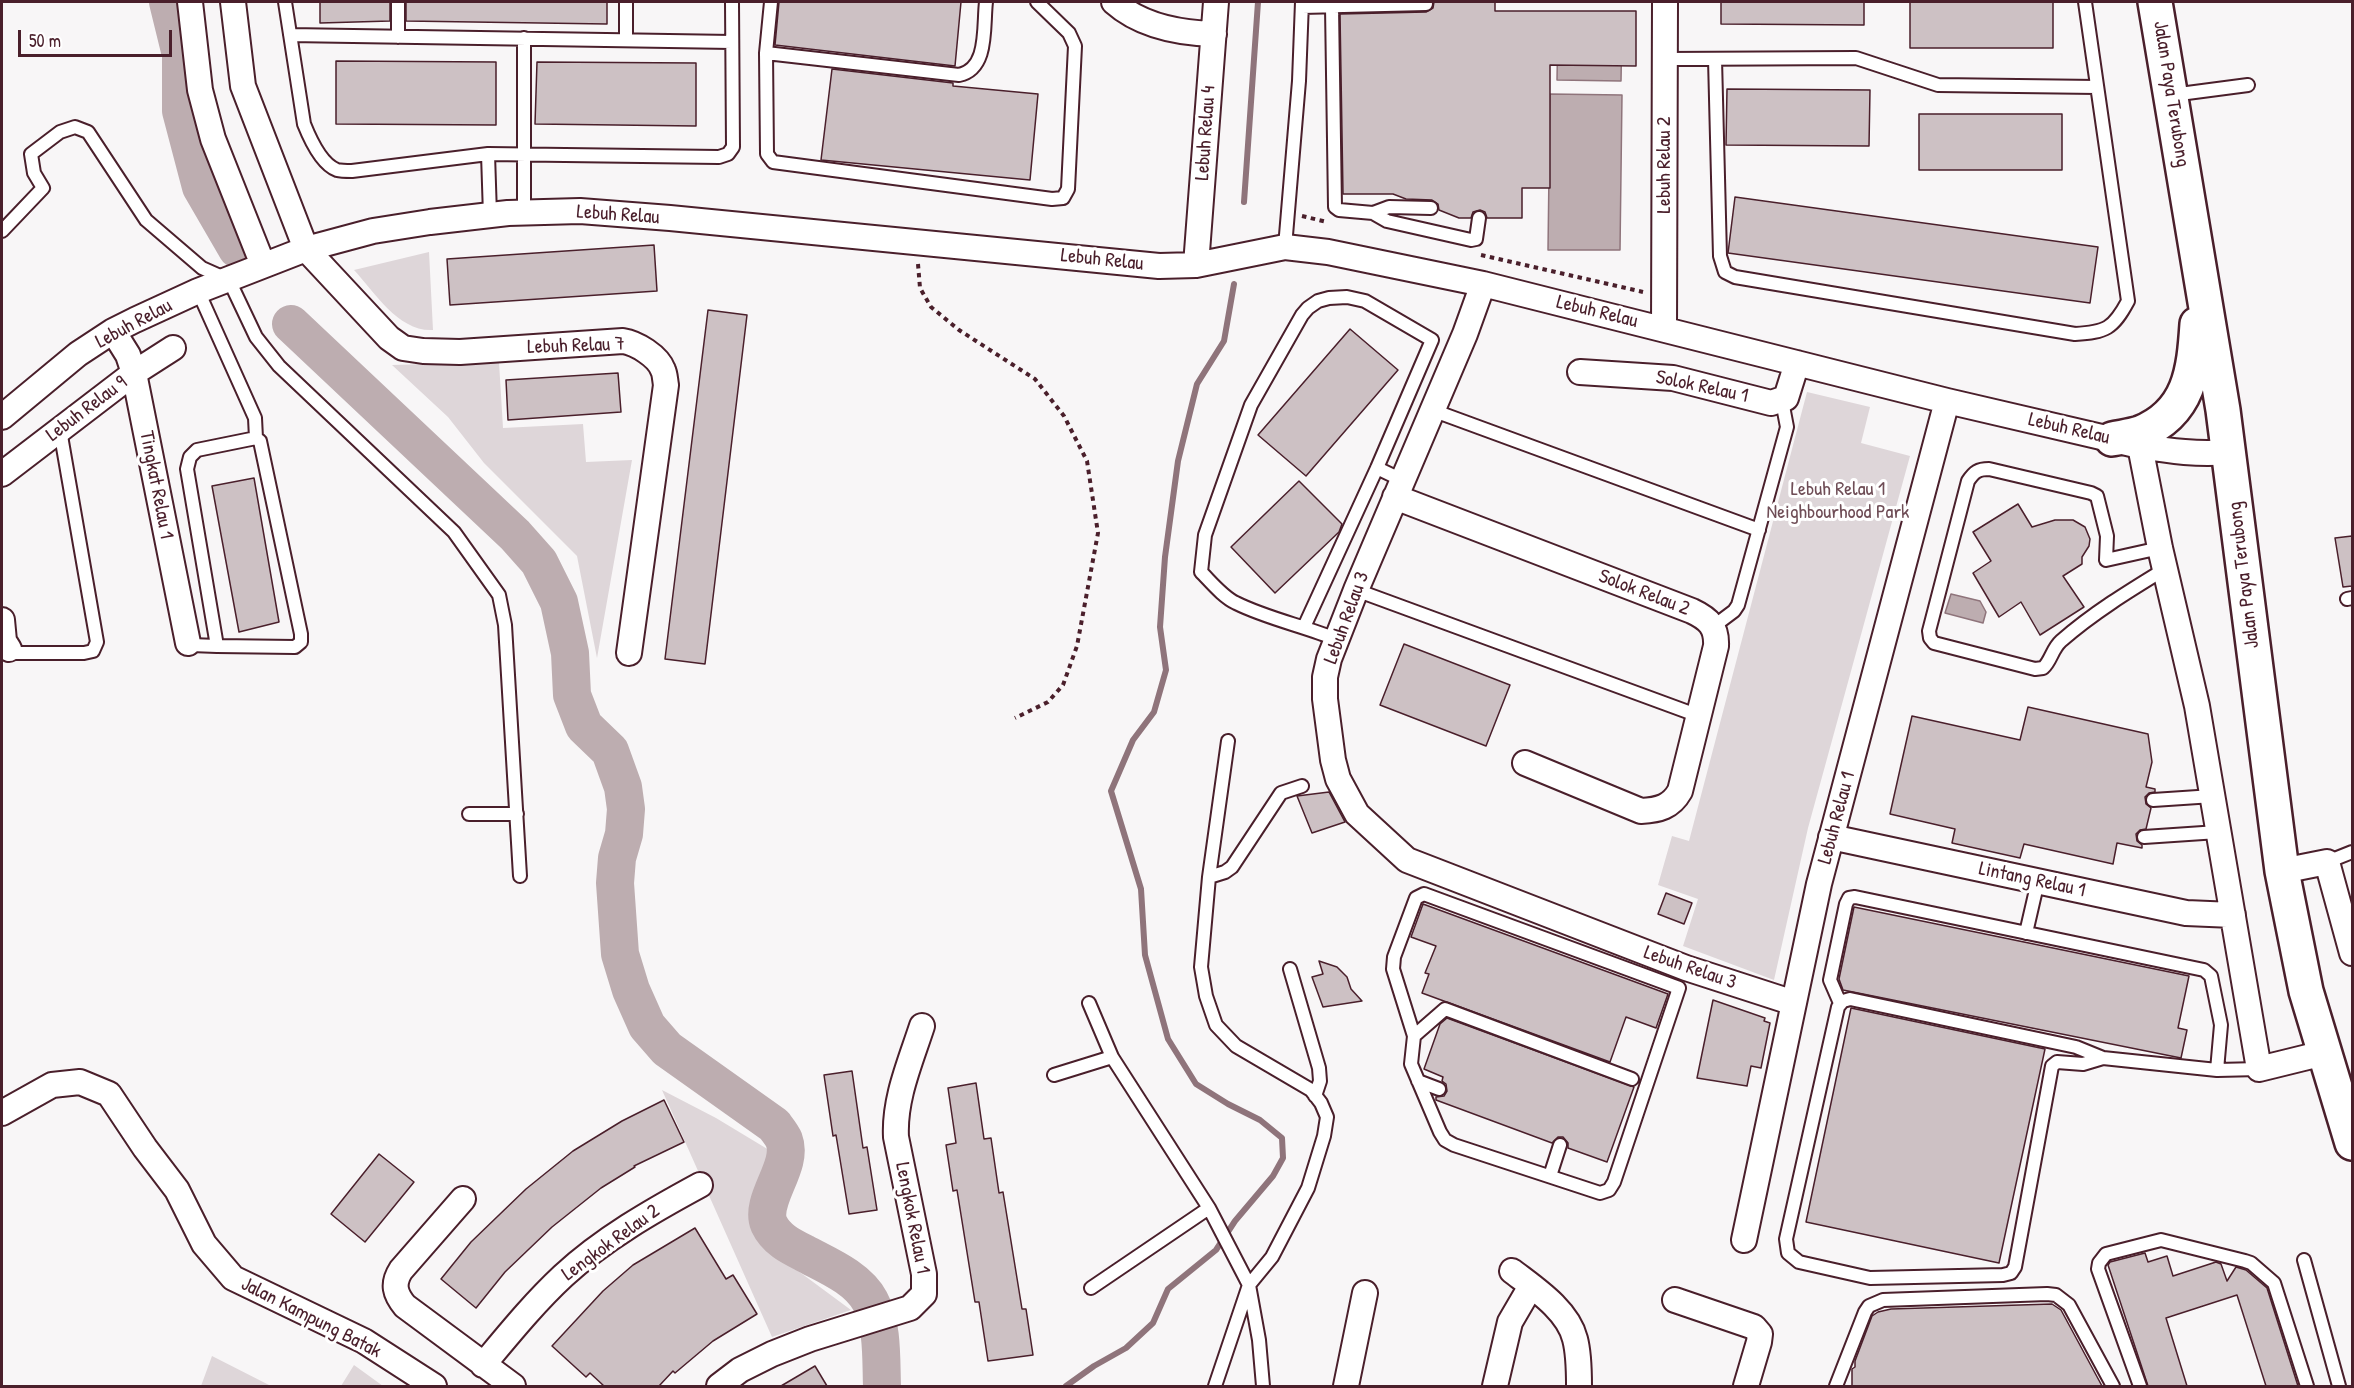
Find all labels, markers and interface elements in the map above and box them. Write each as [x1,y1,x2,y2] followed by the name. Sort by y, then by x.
[21,18,176,56] scale bar
[2148,19,2194,169] street label: Jalan Paya Terubong
[29,28,61,53] text: 50 m
[1191,85,1221,181] street label: Lebuh Relau 4
[1653,117,1677,213] street label: Lebuh Relau 2
[576,200,660,230] street label: Lebuh Relau
[1060,244,1144,276] street label: Lebuh Relau
[1554,290,1640,334] street label: Lebuh Relau
[92,294,176,354] street label: Lebuh Relau
[527,332,625,360] street label: Lebuh Relau 7
[1654,366,1750,408] street label: Solok Relau 1
[42,371,132,447] street label: Lebuh Relau 9
[2026,408,2112,450] street label: Lebuh Relau
[134,429,178,541] street label: Tingkat Relau 1
[1767,478,1909,525] park label: Lebuh Relau 1 Neighbourhood Park
[2223,500,2265,650] street label: Jalan Paya Terubong
[1595,565,1693,621] street label: Solok Relau 2
[1319,569,1375,667] street label: Lebuh Relau 3
[1813,769,1861,867] street label: Lebuh Relau 1
[1977,857,2087,903] street label: Lintang Relau 1
[1641,941,1739,995] street label: Lebuh Relau 3
[889,1160,935,1276] street label: Lengkok Relau 1
[558,1200,664,1286] street label: Lengkok Relau 2
[237,1272,385,1364] street label: Jalan Kampung Batak

